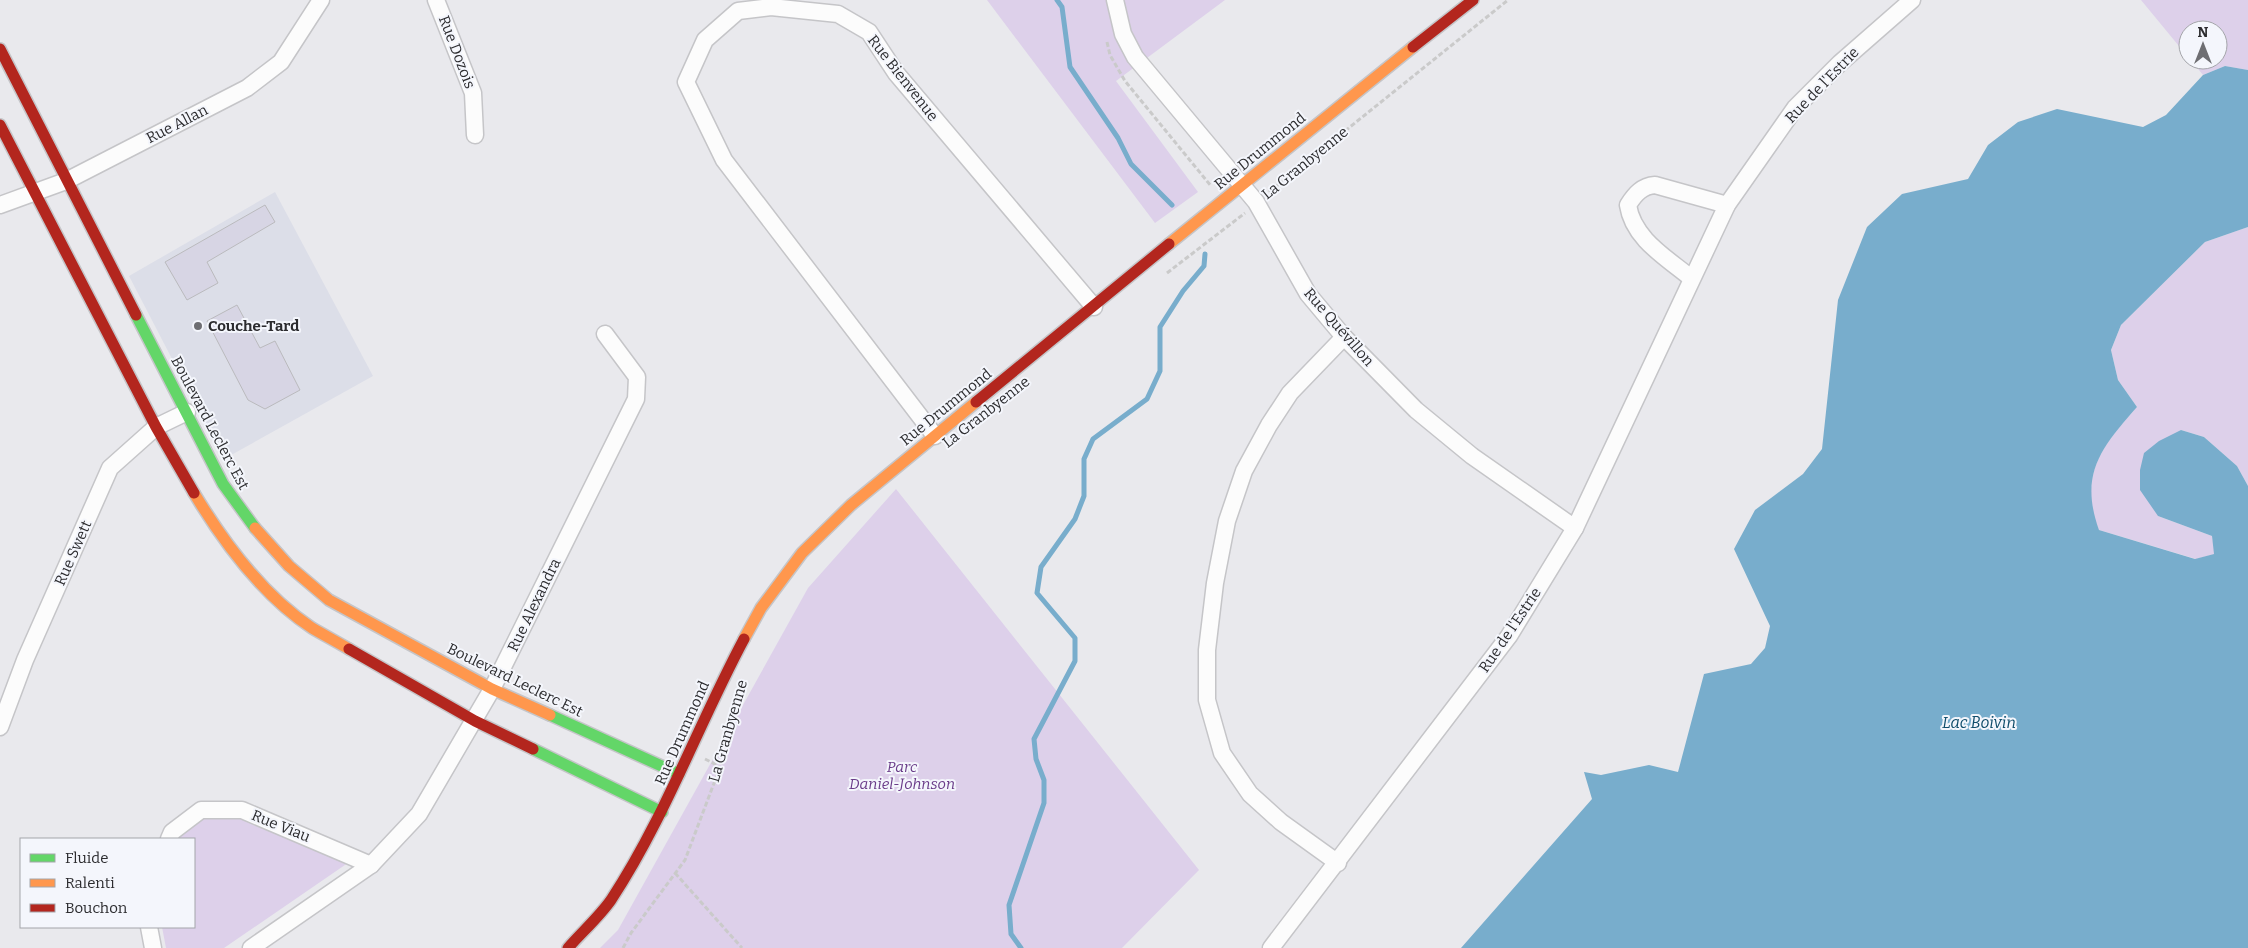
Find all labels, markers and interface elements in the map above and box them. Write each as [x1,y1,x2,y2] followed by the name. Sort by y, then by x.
[435,13,479,91] street label: Rue Dozois
[2178,20,2228,70] north arrow
[2198,24,2209,41] text: N
[864,31,942,125] street label: Rue Bienvenue
[1781,43,1863,127] street label: Rue de l'Estrie
[143,101,211,147] street label: Rue Allan
[1211,109,1309,193] street label: Rue Drummond
[1258,123,1352,203] street label: La Granbyenne
[1300,284,1378,370] street label: Rue Quévillon
[208,317,299,335] place label: Couche-Tard
[192,320,204,332] marker: Couche-Tard
[167,353,253,493] street label: Boulevard Leclerc Est
[897,365,995,449] street label: Rue Drummond
[939,372,1033,452] street label: La Granbyenne
[51,517,96,588] street label: Rue Swett
[504,555,564,655] street label: Rue Alexandra
[1475,584,1545,676] street label: Rue de l'Estrie
[444,639,586,721] street label: Boulevard Leclerc Est
[651,678,713,788] street label: Rue Drummond
[705,678,751,784] street label: La Granbyenne
[1942,713,2016,732] water label: Lac Boivin
[849,758,955,793] park label: Parc Daniel-Johnson
[249,806,313,846] street label: Rue Viau
[20,838,195,928] legend
[65,849,108,867] text: Fluide
[65,874,115,892] text: Ralenti
[65,899,128,917] text: Bouchon

